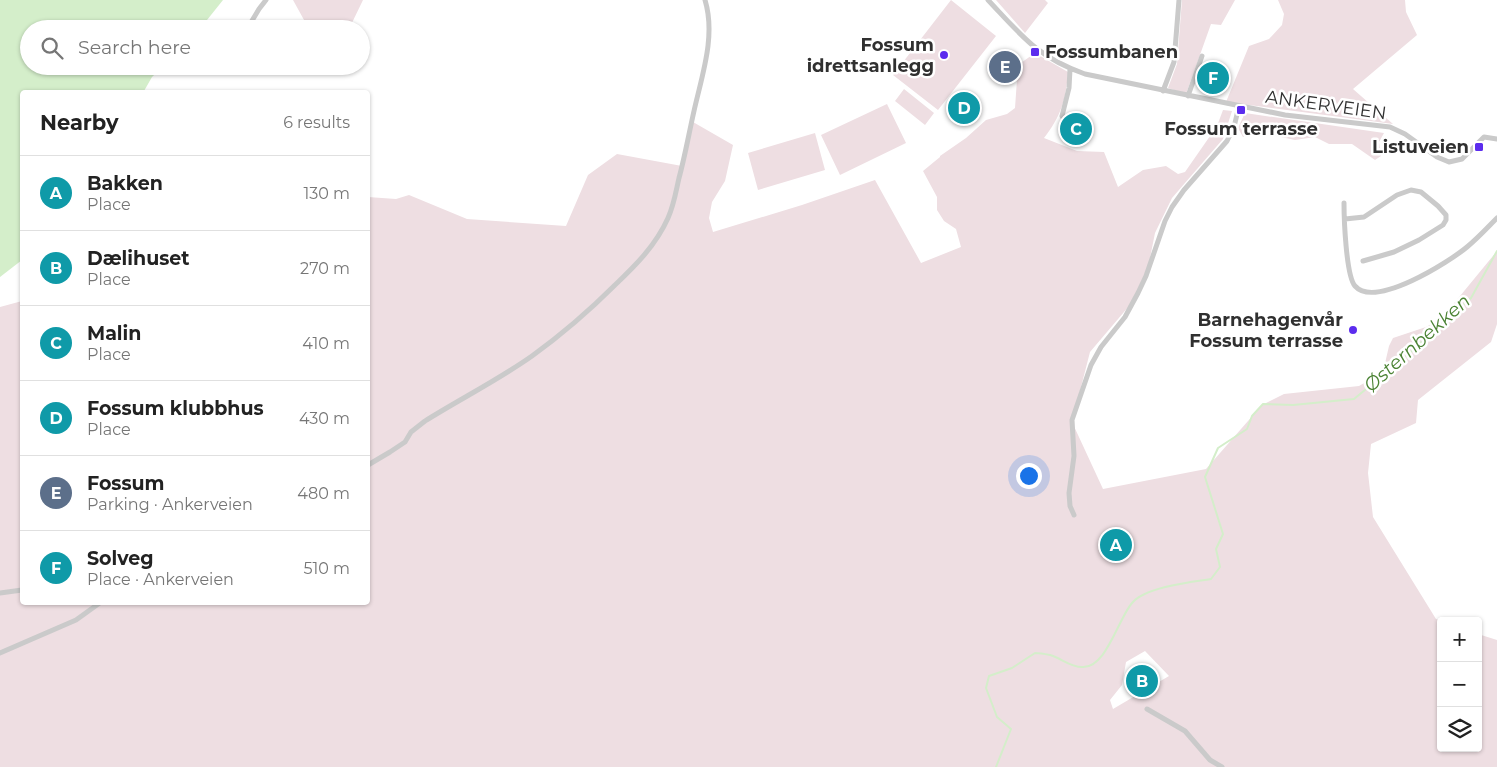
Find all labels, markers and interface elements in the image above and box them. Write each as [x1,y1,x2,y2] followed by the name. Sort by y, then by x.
[20,20,370,75] search box
[38,34,66,62] icon: search
[807,34,934,77] place label: Fossum idrettsanlegg
[78,36,191,59] text: Search here
[1045,41,1178,63] place label: Fossumbanen
[1029,46,1041,58] marker: Fossumbanen
[989,48,1021,86] pin: E
[938,49,950,61] marker: Fossum idrettsanlegg
[1197,59,1229,97] pin: F
[1264,86,1388,124] street label: ANKERVEIEN
[948,89,980,127] pin: D
[1235,104,1247,116] marker: Fossum terrasse
[40,110,119,135] text: Nearby
[1060,110,1092,148] pin: C
[283,113,350,132] text: 6 results
[1164,118,1318,140] place label: Fossum terrasse
[1372,136,1469,158] place label: Listuveien
[1473,141,1485,153] marker: Listuveien
[87,172,163,195] text: Bakken
[50,184,62,203] text: A
[303,184,350,203] text: 130 m
[87,195,131,214] text: Place
[87,247,190,270] text: Dælihuset
[50,259,62,278] text: B
[300,259,350,278] text: 270 m
[87,270,131,289] text: Place
[1359,289,1475,397] water label: Østernbekken
[1189,309,1343,352] place label: Barnehagenvår Fossum terrasse
[87,322,141,345] text: Malin
[1347,324,1359,336] marker: Barnehagenvår Fossum terrasse
[50,334,62,353] text: C
[302,334,350,353] text: 410 m
[87,345,131,364] text: Place
[87,397,264,420] text: Fossum klubbhus
[49,409,63,428] text: D
[299,409,350,428] text: 430 m
[87,420,131,439] text: Place
[1016,463,1042,489] your location
[87,472,165,495] text: Fossum
[51,484,61,503] text: E
[297,484,350,503] text: 480 m
[87,495,253,514] text: Parking · Ankerveien
[1100,526,1132,564] pin: A
[87,547,154,570] text: Solveg
[51,559,61,578] text: F
[303,559,350,578] text: 510 m
[87,570,234,589] text: Place · Ankerveien
[1437,617,1482,752] map controls
[1437,617,1482,662] button: +
[1126,662,1158,700] pin: B
[1437,662,1482,707] button: −
[1437,707,1482,752] button: layers

